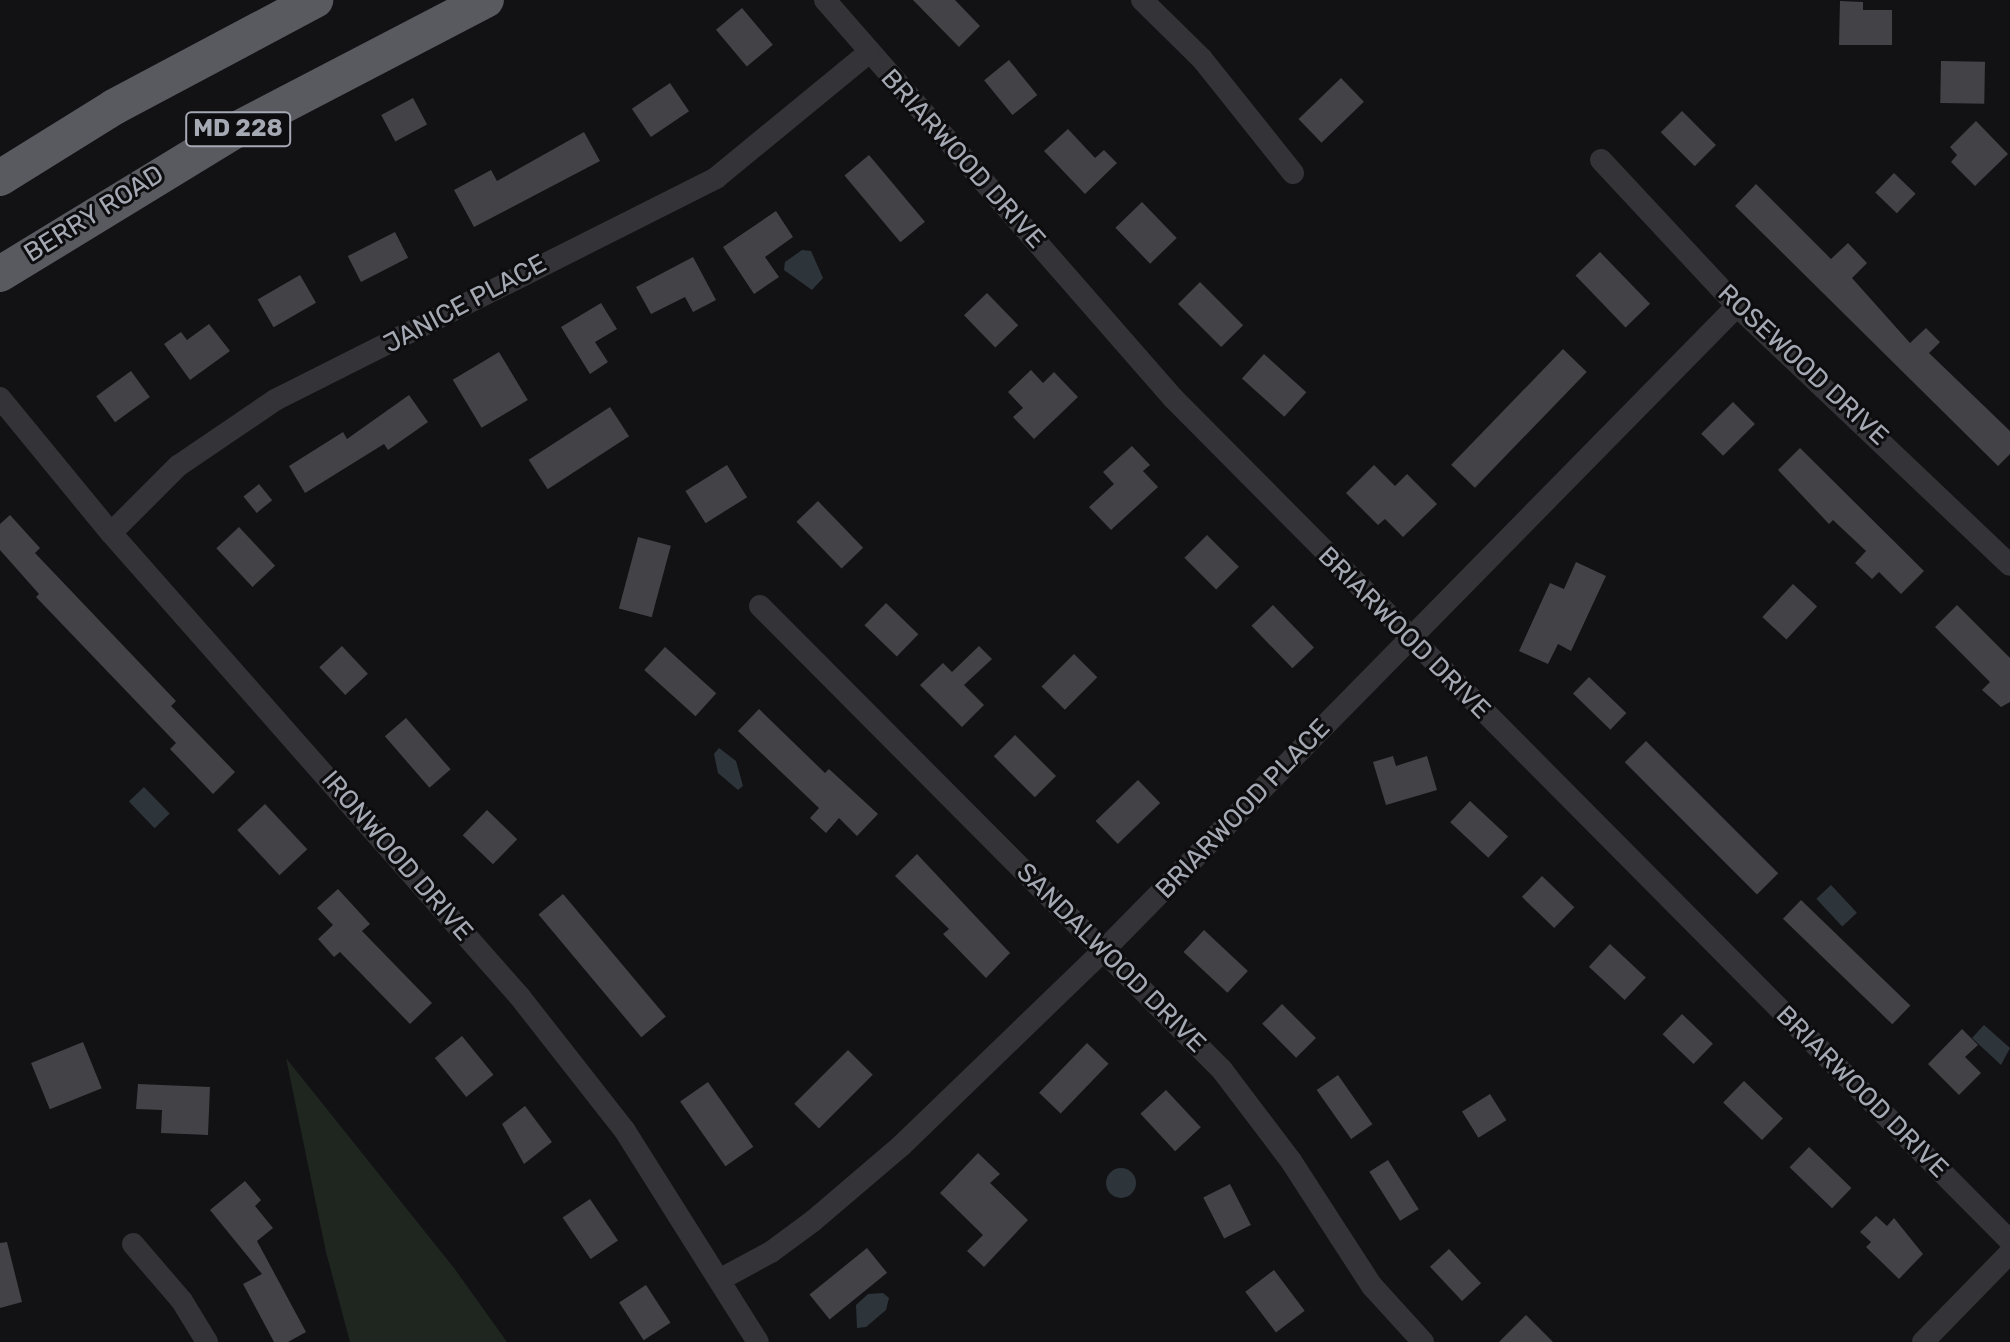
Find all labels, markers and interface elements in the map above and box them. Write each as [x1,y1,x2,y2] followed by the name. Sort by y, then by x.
[874,63,1052,255] street label: BRIARWOOD DRIVE
[184,109,292,149] road number: MD 228
[18,159,170,269] street label: BERRY ROAD
[378,248,552,360] street label: JANICE PLACE
[1711,278,1895,452] street label: ROSEWOOD DRIVE
[1311,540,1497,726] street label: BRIARWOOD DRIVE
[1149,713,1337,905] street label: BRIARWOOD PLACE
[315,765,479,947] street label: IRONWOOD DRIVE
[1010,857,1212,1059] street label: SANDALWOOD DRIVE
[1769,999,1955,1185] street label: BRIARWOOD DRIVE

